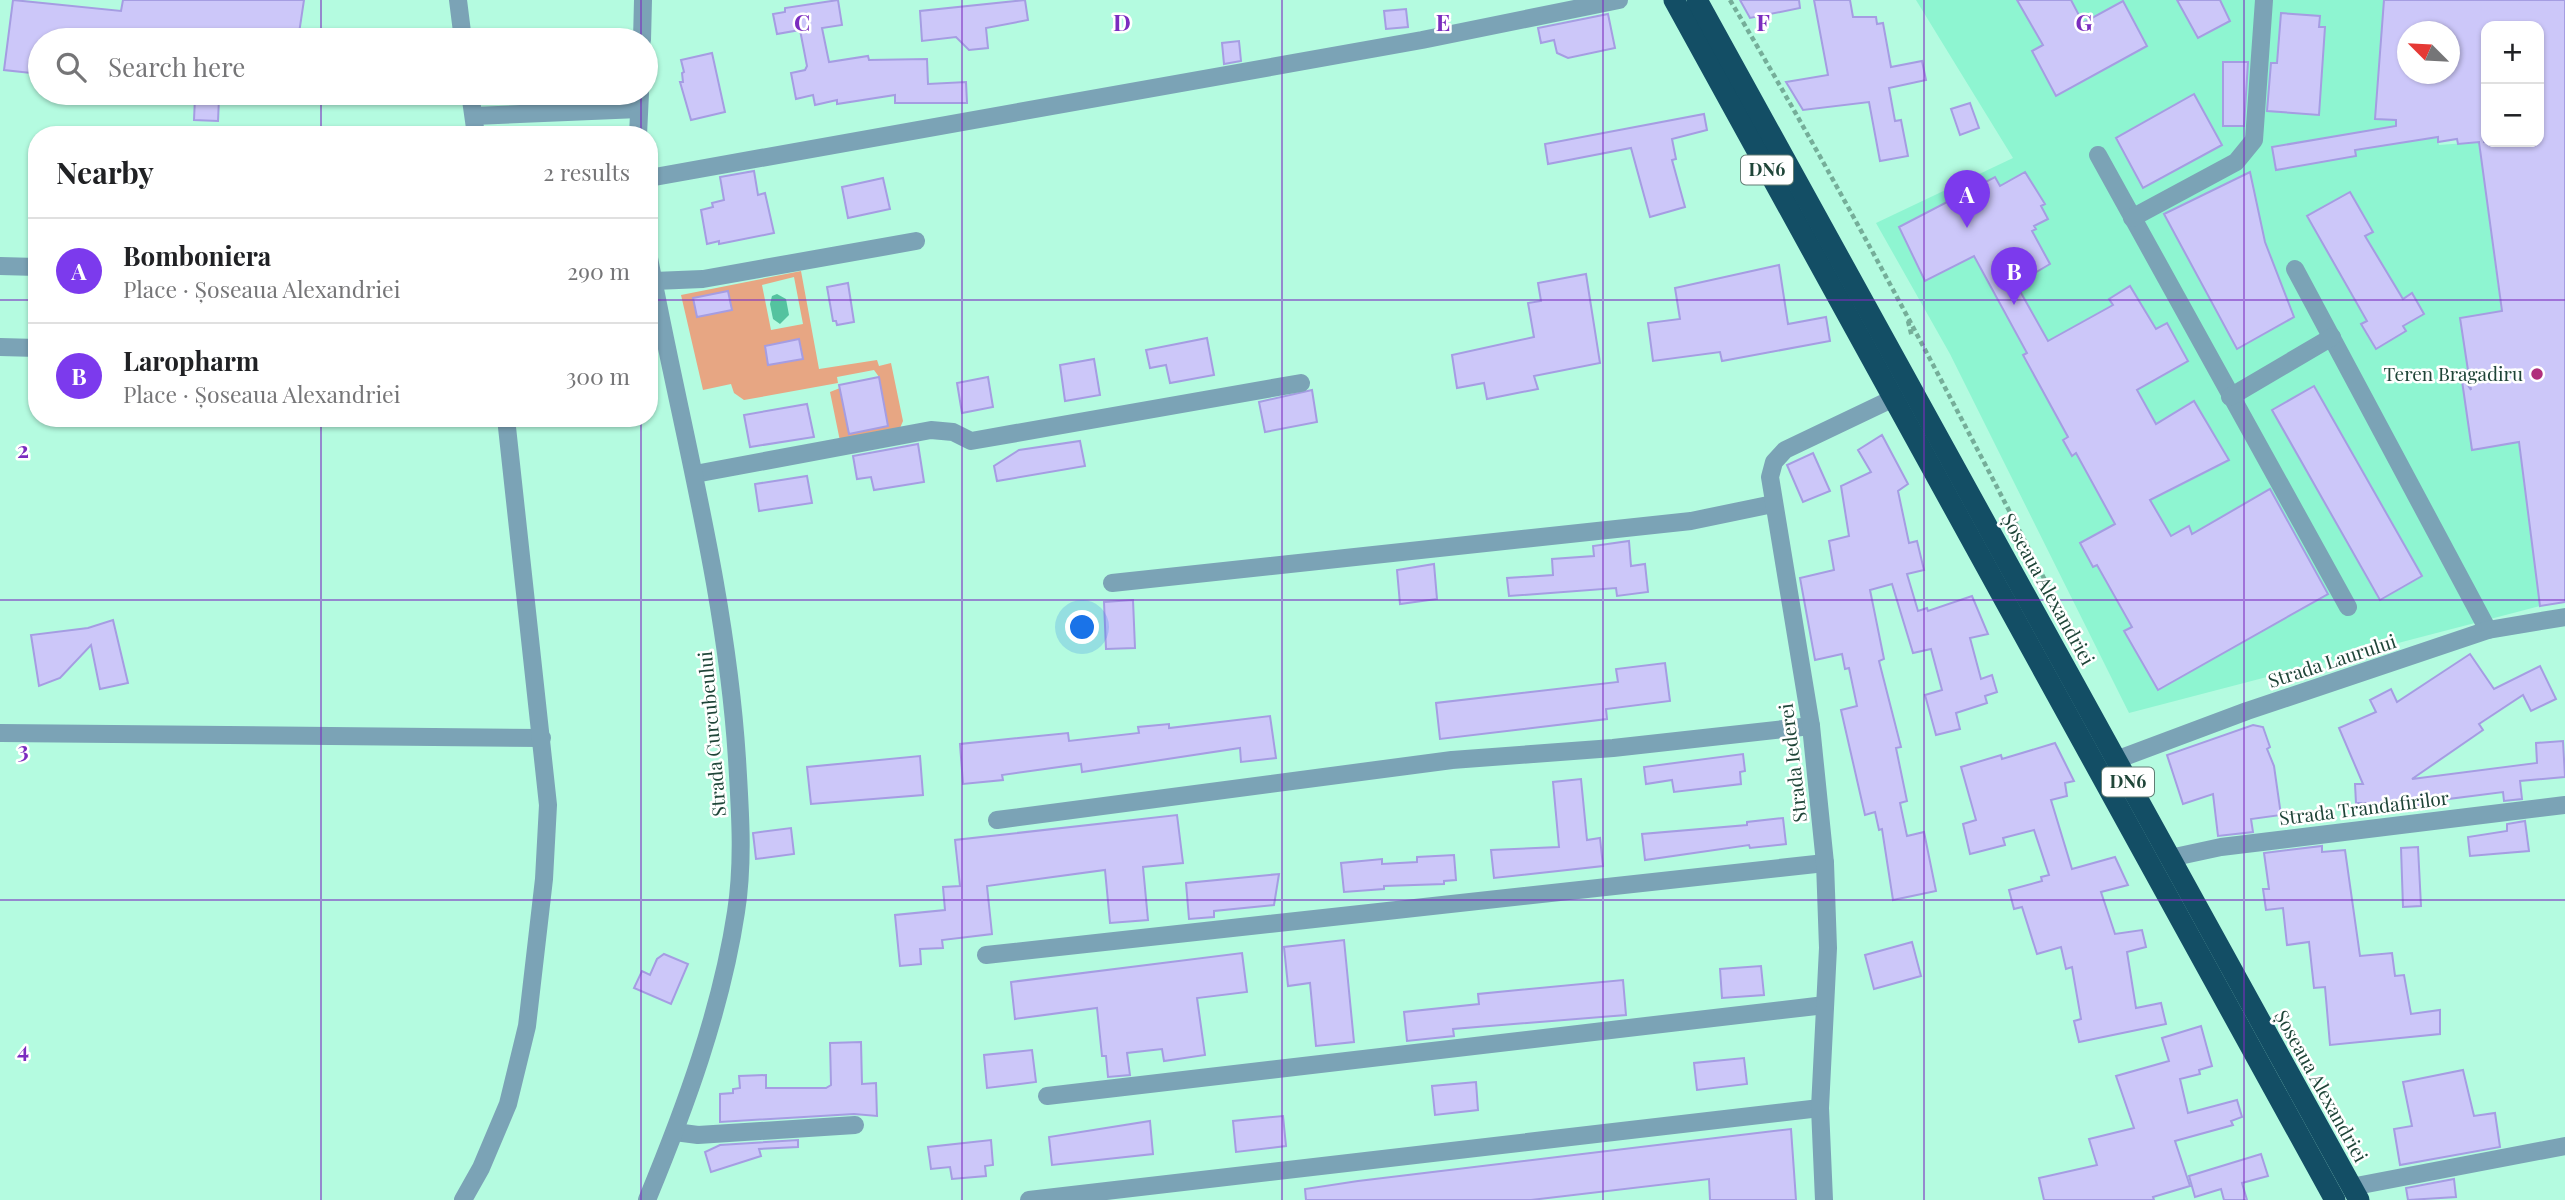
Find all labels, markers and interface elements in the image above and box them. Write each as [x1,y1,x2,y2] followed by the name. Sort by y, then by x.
[794,6,810,37] text: C
[1113,6,1131,37] text: D
[1436,6,1450,37] text: E
[1756,6,1770,37] text: F
[2076,6,2093,37] text: G
[2397,21,2460,84] north arrow
[2481,21,2544,147] map controls
[2481,21,2544,84] button: +
[28,28,658,105] search box
[52,48,90,86] icon: search
[108,49,245,84] text: Search here
[2481,84,2544,147] button: −
[56,152,154,192] text: Nearby
[1741,155,1793,184] road number: DN6
[543,156,630,187] text: 2 results
[1944,170,1990,228] pin: A
[123,238,271,273] text: Bomboniera
[1991,247,2037,305] pin: B
[71,255,87,286] text: A
[567,255,630,286] text: 290 m
[123,273,401,304] text: Place · Șoseaua Alexandriei
[123,343,259,378] text: Laropharm
[71,360,87,391] text: B
[566,360,630,391] text: 300 m
[2384,360,2523,386] place label: Teren Bragadiru
[2529,366,2545,382] marker: Teren Bragadiru
[123,378,401,409] text: Place · Șoseaua Alexandriei
[17,433,29,464] text: 2
[1996,508,2102,670] street label: Șoseaua Alexandriei
[1065,610,1099,644] your location
[2264,627,2399,693] street label: Strada Laurului
[691,650,731,818] street label: Strada Curcubeului
[1772,702,1812,824] street label: Strada Iederei
[17,733,29,764] text: 3
[2102,768,2154,796] road number: DN6
[2277,784,2451,830] street label: Strada Trandafirilor
[2269,1005,2375,1167] street label: Șoseaua Alexandriei
[17,1033,29,1064] text: 4

